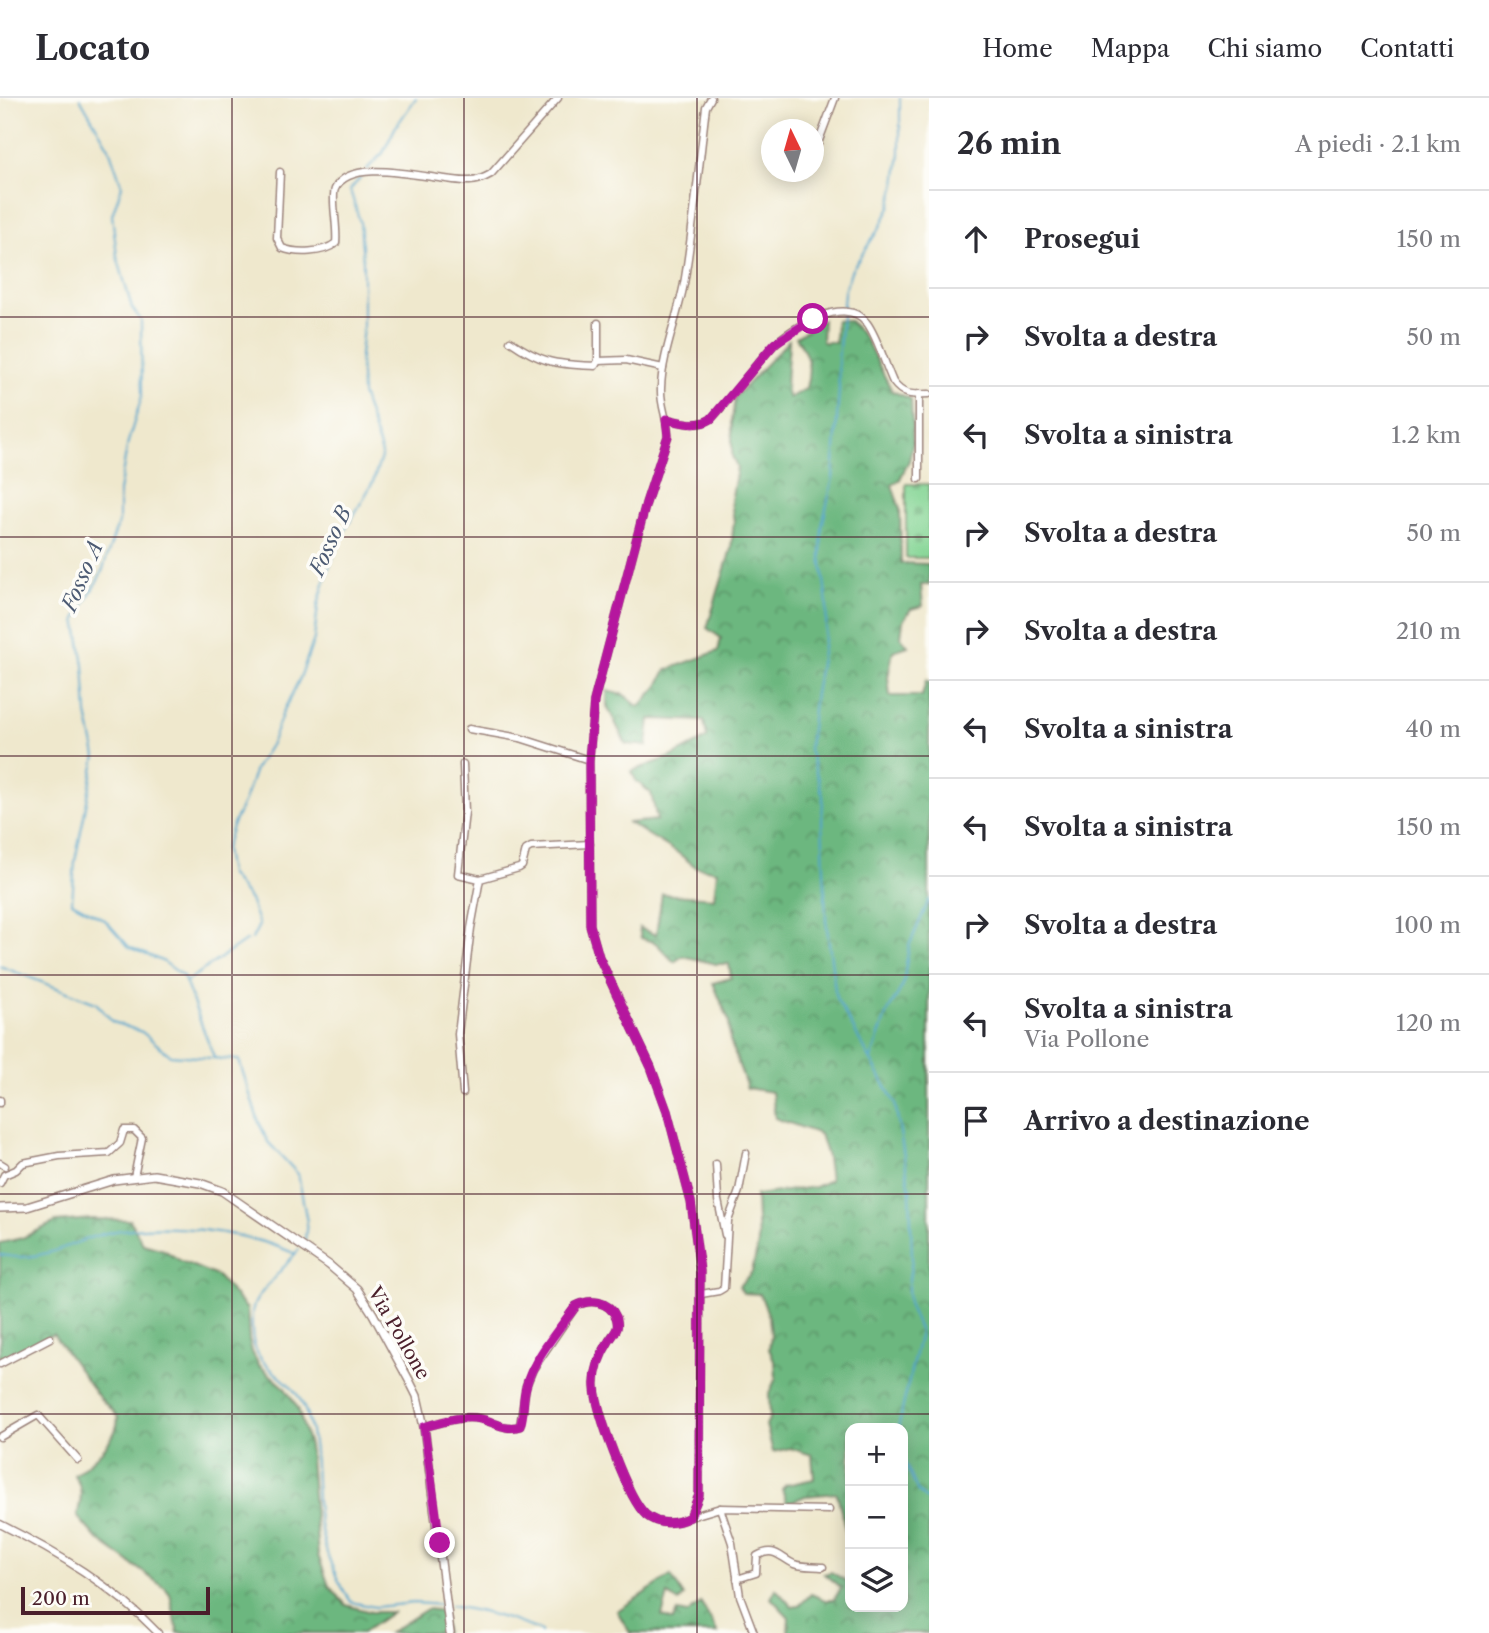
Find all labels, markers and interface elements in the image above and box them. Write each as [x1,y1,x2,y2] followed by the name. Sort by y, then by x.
[35,28,150,69] text: Locato
[982,34,1053,63] text: Home
[1091,34,1170,63] text: Mappa
[1208,34,1322,63] text: Chi siamo
[1360,34,1454,63] text: Contatti
[761,119,824,182] north arrow
[957,125,1061,162] text: 26 min
[1295,130,1461,158] text: A piedi · 2.1 km
[957,220,995,258] icon: ahead
[1024,223,1140,255] text: Prosegui
[1397,225,1461,253] text: 150 m
[797,303,828,334] route start
[957,318,995,356] icon: right
[1024,321,1217,353] text: Svolta a destra
[1406,323,1461,351] text: 50 m
[957,416,995,454] icon: left
[1024,419,1233,451] text: Svolta a sinistra
[1391,421,1461,449] text: 1.2 km
[303,501,357,581] water label: Fosso B
[957,514,995,552] icon: right
[1024,517,1217,549] text: Svolta a destra
[1406,519,1461,547] text: 50 m
[55,537,108,617] water label: Fosso A
[957,612,995,650] icon: right
[1024,615,1217,647] text: Svolta a destra
[1396,617,1461,645] text: 210 m
[957,710,995,748] icon: left
[1024,713,1233,745] text: Svolta a sinistra
[1406,715,1461,743] text: 40 m
[957,808,995,846] icon: left
[1024,811,1233,843] text: Svolta a sinistra
[1397,813,1461,841] text: 150 m
[957,906,995,944] icon: right
[1024,909,1217,941] text: Svolta a destra
[1395,911,1461,939] text: 100 m
[1024,993,1233,1025] text: Svolta a sinistra
[957,1004,995,1042] icon: left
[1396,1009,1461,1037] text: 120 m
[1024,1025,1149,1053] text: Via Pollone
[957,1102,995,1140] icon: arrive
[1024,1105,1310,1137] text: Arrivo a destinazione
[363,1282,435,1384] street label: Via Pollone
[845,1423,908,1612] map controls
[845,1423,908,1486] button: +
[845,1486,908,1549] button: −
[424,1527,455,1558] route end
[845,1549,908,1612] button: layers
[21,1584,210,1616] scale bar
[32,1587,90,1610] text: 200 m

